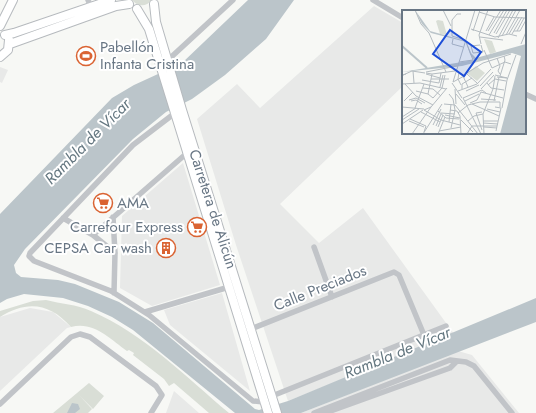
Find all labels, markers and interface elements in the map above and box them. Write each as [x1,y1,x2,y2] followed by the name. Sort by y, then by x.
[402,10,526,134] inset map
[100,36,194,75] place label: Pabellón Infanta Cristina
[75,45,97,67] sports icon: Pabellón Infanta Cristina
[39,92,137,190] water label: Rambla de Vícar
[183,146,243,272] street label: Carretera de Alicún
[92,192,114,214] supermarket icon: AMA
[117,192,149,214] place label: AMA
[70,216,183,238] place label: Carrefour Express
[186,216,208,238] supermarket icon: Carrefour Express
[44,237,152,259] place label: CEPSA Car wash
[155,237,177,259] building icon: CEPSA Car wash
[270,259,370,317] street label: Calle Preciados
[340,320,456,384] water label: Rambla de Vícar

